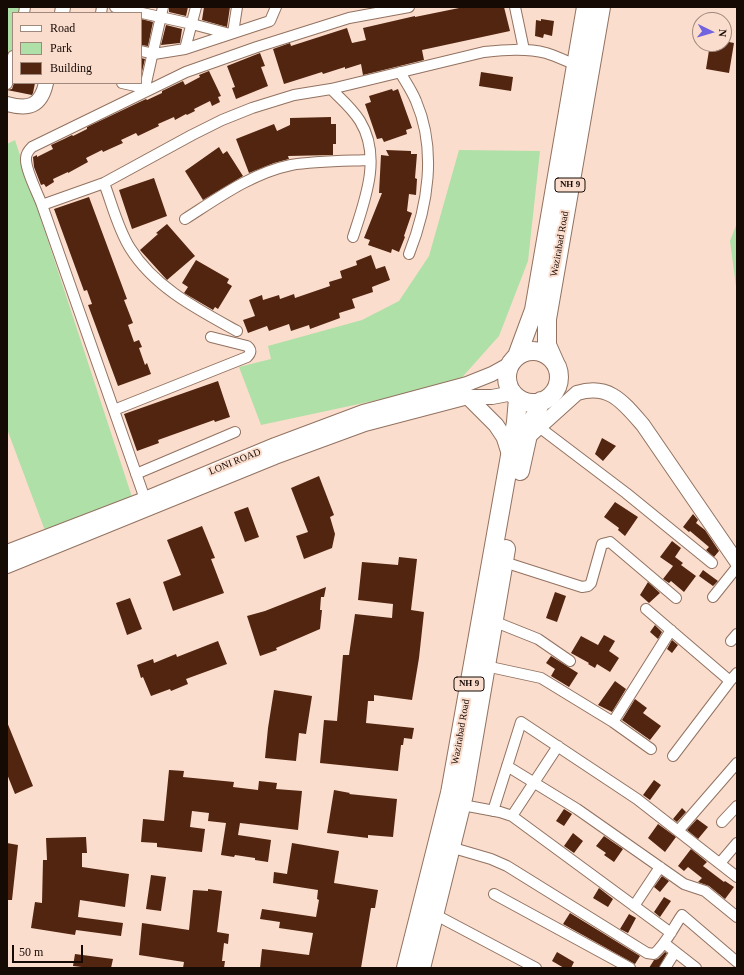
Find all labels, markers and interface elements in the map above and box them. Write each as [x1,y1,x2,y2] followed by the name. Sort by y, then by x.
[12,12,142,84] legend
[692,12,732,52] north arrow
[50,21,75,35] text: Road
[717,28,729,37] text: N
[50,41,72,55] text: Park
[50,61,92,75] text: Building
[555,178,585,192] road number: NH 9
[548,210,572,278] street label: Wazirabad Road
[207,446,263,478] street label: LONI ROAD
[454,677,484,691] road number: NH 9
[449,698,473,766] street label: Wazirabad Road
[14,937,85,963] scale bar
[19,945,43,959] text: 50 m

